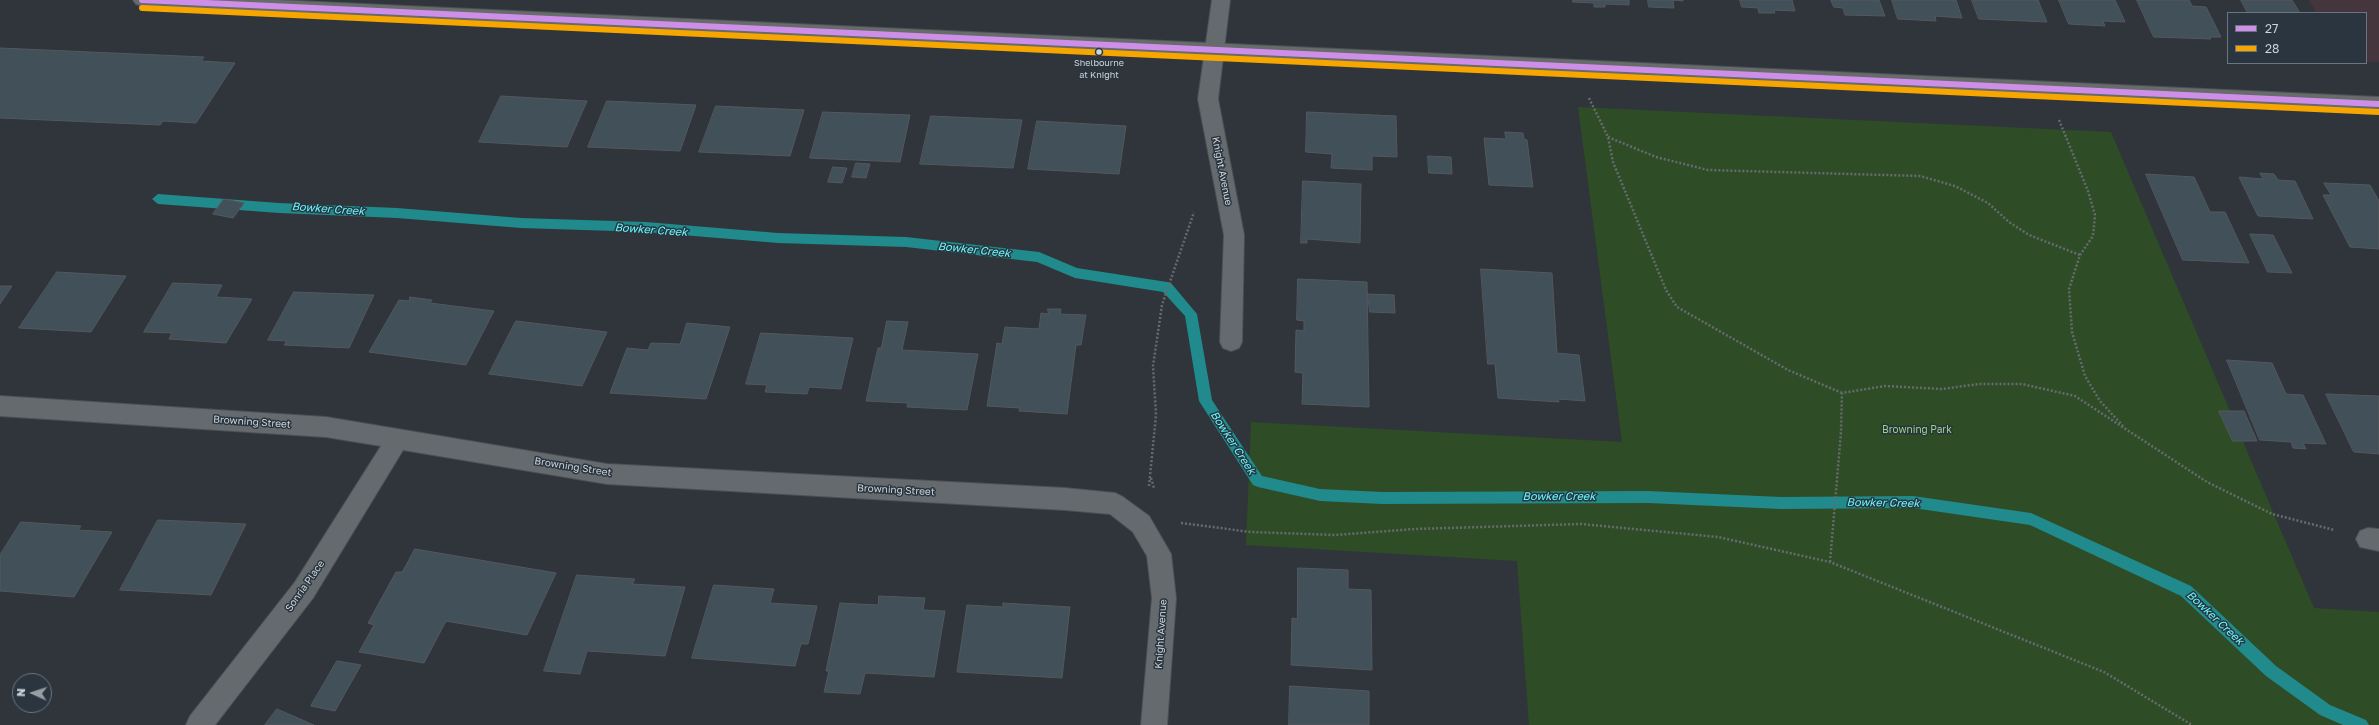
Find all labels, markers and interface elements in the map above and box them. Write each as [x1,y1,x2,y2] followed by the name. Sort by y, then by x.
[2227,12,2367,64] legend
[2265,21,2278,36] text: 27
[2265,41,2279,56] text: 28
[1094,47,1104,57] marker: Shelbourne at Knight
[1074,58,1124,79] place label: Shelbourne at Knight
[1209,136,1235,206] street label: Knight Avenue
[291,200,365,218] water label: Bowker Creek
[614,221,688,239] water label: Bowker Creek
[937,240,1011,260] water label: Bowker Creek
[1208,409,1258,477] water label: Bowker Creek
[213,413,291,431] street label: Browning Street
[1882,424,1952,436] park label: Browning Park
[534,455,612,479] street label: Browning Street
[857,482,935,498] street label: Browning Street
[1523,490,1595,504] water label: Bowker Creek
[1846,496,1920,510] water label: Bowker Creek
[283,558,327,614] street label: Sonria Place
[2184,588,2246,648] water label: Bowker Creek
[1153,599,1169,669] street label: Knight Avenue
[12,673,52,713] north arrow
[14,688,27,697] text: N

